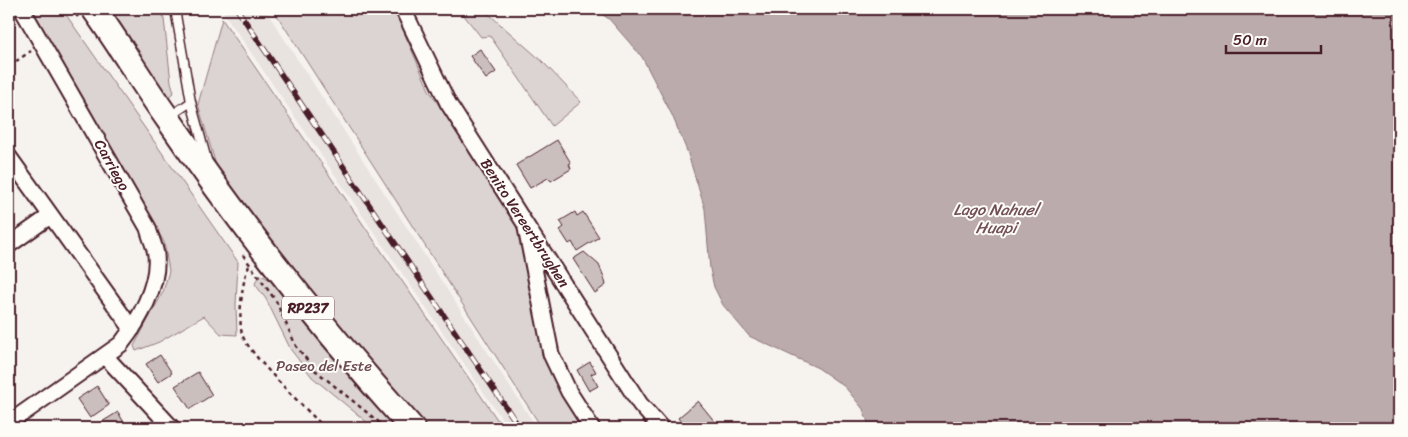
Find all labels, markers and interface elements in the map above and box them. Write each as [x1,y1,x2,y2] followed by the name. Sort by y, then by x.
[1226,22,1320,54] scale bar
[1233,27,1268,53] text: 50 m
[87,134,137,196] street label: Carriego
[473,153,577,293] street label: Benito Vereertbrughen
[954,195,1042,242] water label: Lago Nahuel Huapi
[282,296,334,320] road number: RP237
[276,353,372,379] park label: Paseo del Este

